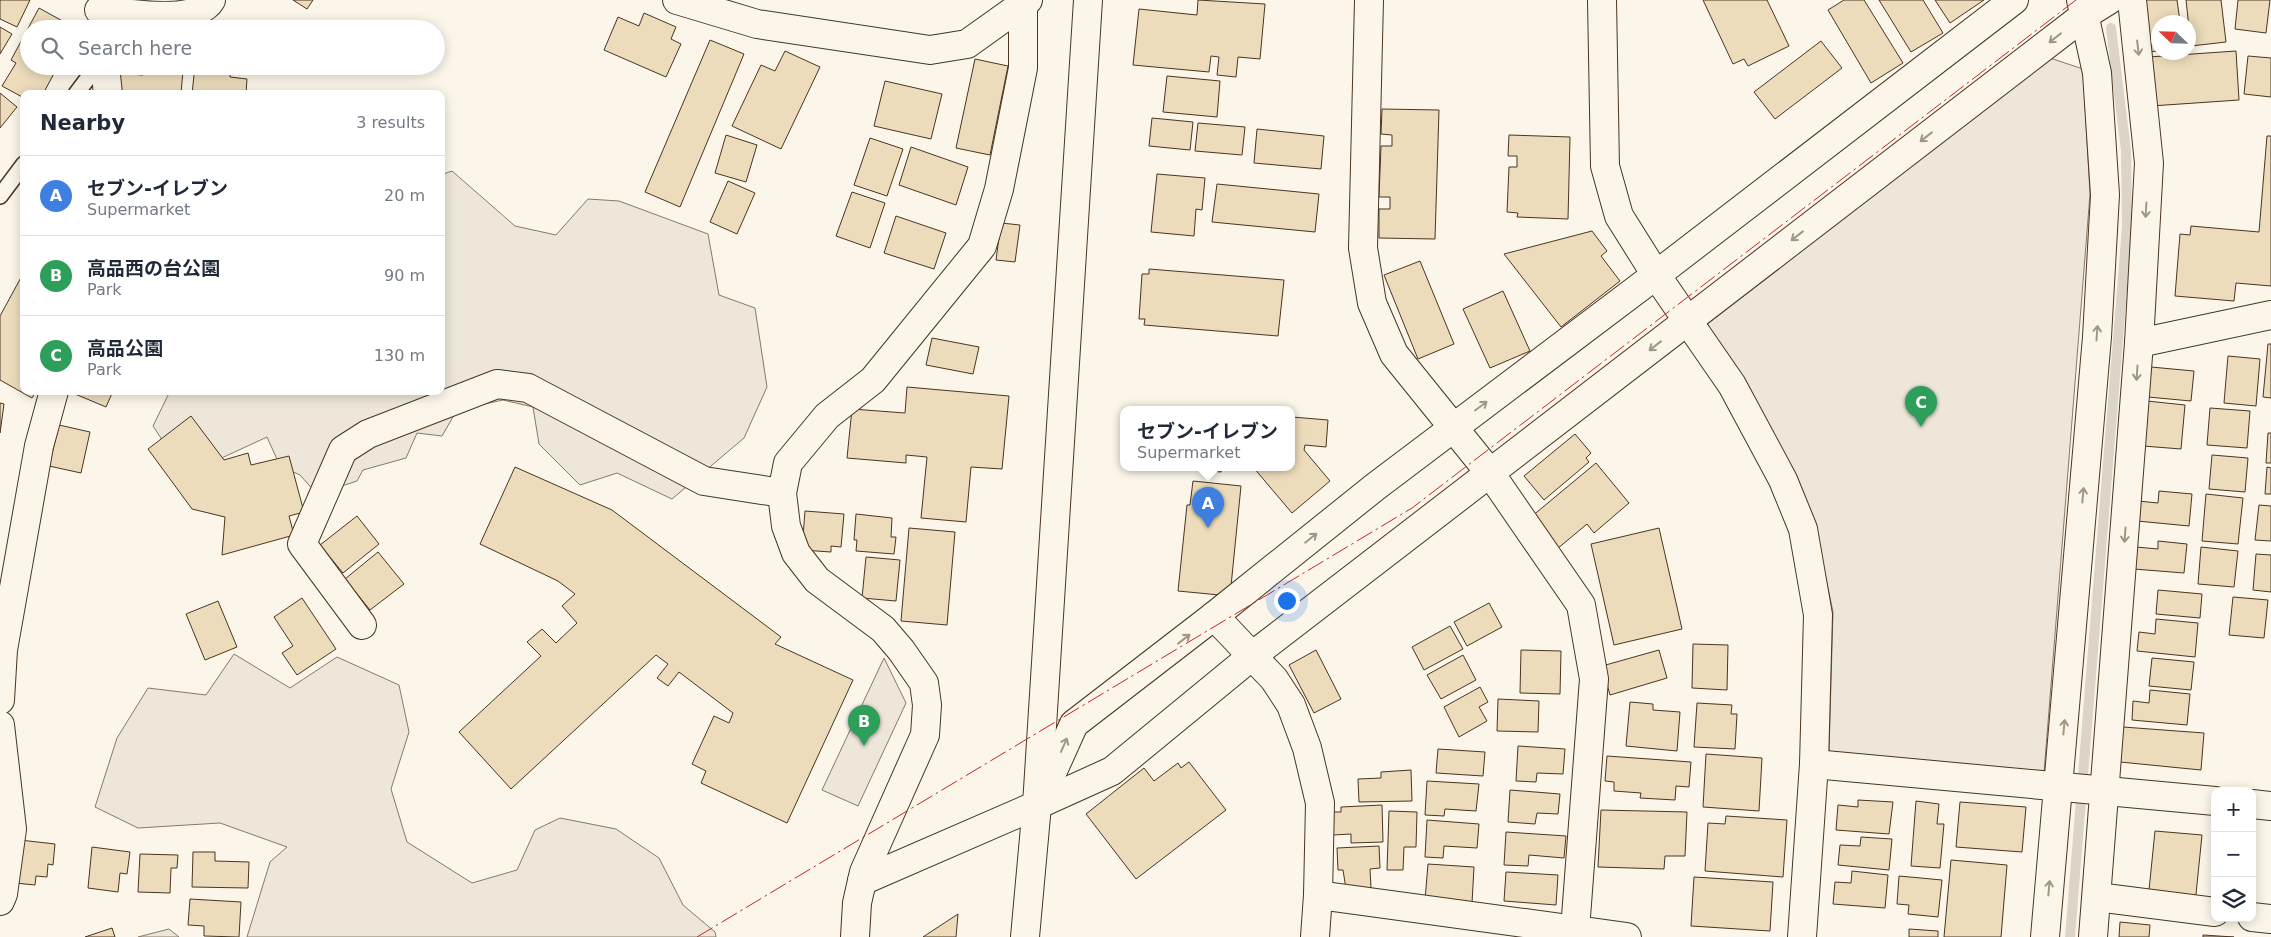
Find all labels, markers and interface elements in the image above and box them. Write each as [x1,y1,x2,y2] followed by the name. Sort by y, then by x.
[2151,15,2196,60] north arrow
[20,20,445,75] search box
[2049,32,2062,43] one-way arrow
[38,34,66,62] icon: search
[78,37,192,59] text: Search here
[2133,40,2143,56] one-way arrow
[40,111,125,135] text: Nearby
[356,113,425,132] text: 3 results
[1920,131,1933,142] one-way arrow
[87,177,228,199] text: セブン-イレブン
[50,186,62,205] text: A
[384,186,425,205] text: 20 m
[87,200,190,219] text: Supermarket
[2142,202,2151,218] one-way arrow
[1790,231,1804,241] one-way arrow
[87,257,220,279] text: 高品西の台公園
[50,266,62,285] text: B
[384,266,425,285] text: 90 m
[87,280,122,299] text: Park
[2092,325,2101,341] one-way arrow
[87,337,163,359] text: 高品公園
[1648,341,1662,351] one-way arrow
[50,346,62,365] text: C
[374,346,425,365] text: 130 m
[87,360,122,379] text: Park
[2132,364,2142,380] one-way arrow
[1905,386,1937,427] pin: C
[1474,401,1488,411] one-way arrow
[1120,406,1295,471] popup
[1137,420,1278,442] text: セブン-イレブン
[1137,443,1240,462] text: Supermarket
[1192,487,1224,528] pin: A
[2078,487,2088,503] one-way arrow
[2120,526,2129,542] one-way arrow
[1305,532,1318,543] one-way arrow
[1274,588,1300,614] your location
[1177,633,1190,644] one-way arrow
[848,705,880,746] pin: B
[2059,719,2068,735] one-way arrow
[1060,738,1070,753] one-way arrow
[2211,787,2256,922] map controls
[2211,787,2256,832] button: +
[2211,832,2256,877] button: −
[2211,877,2256,922] button: layers
[2045,881,2054,897] one-way arrow

